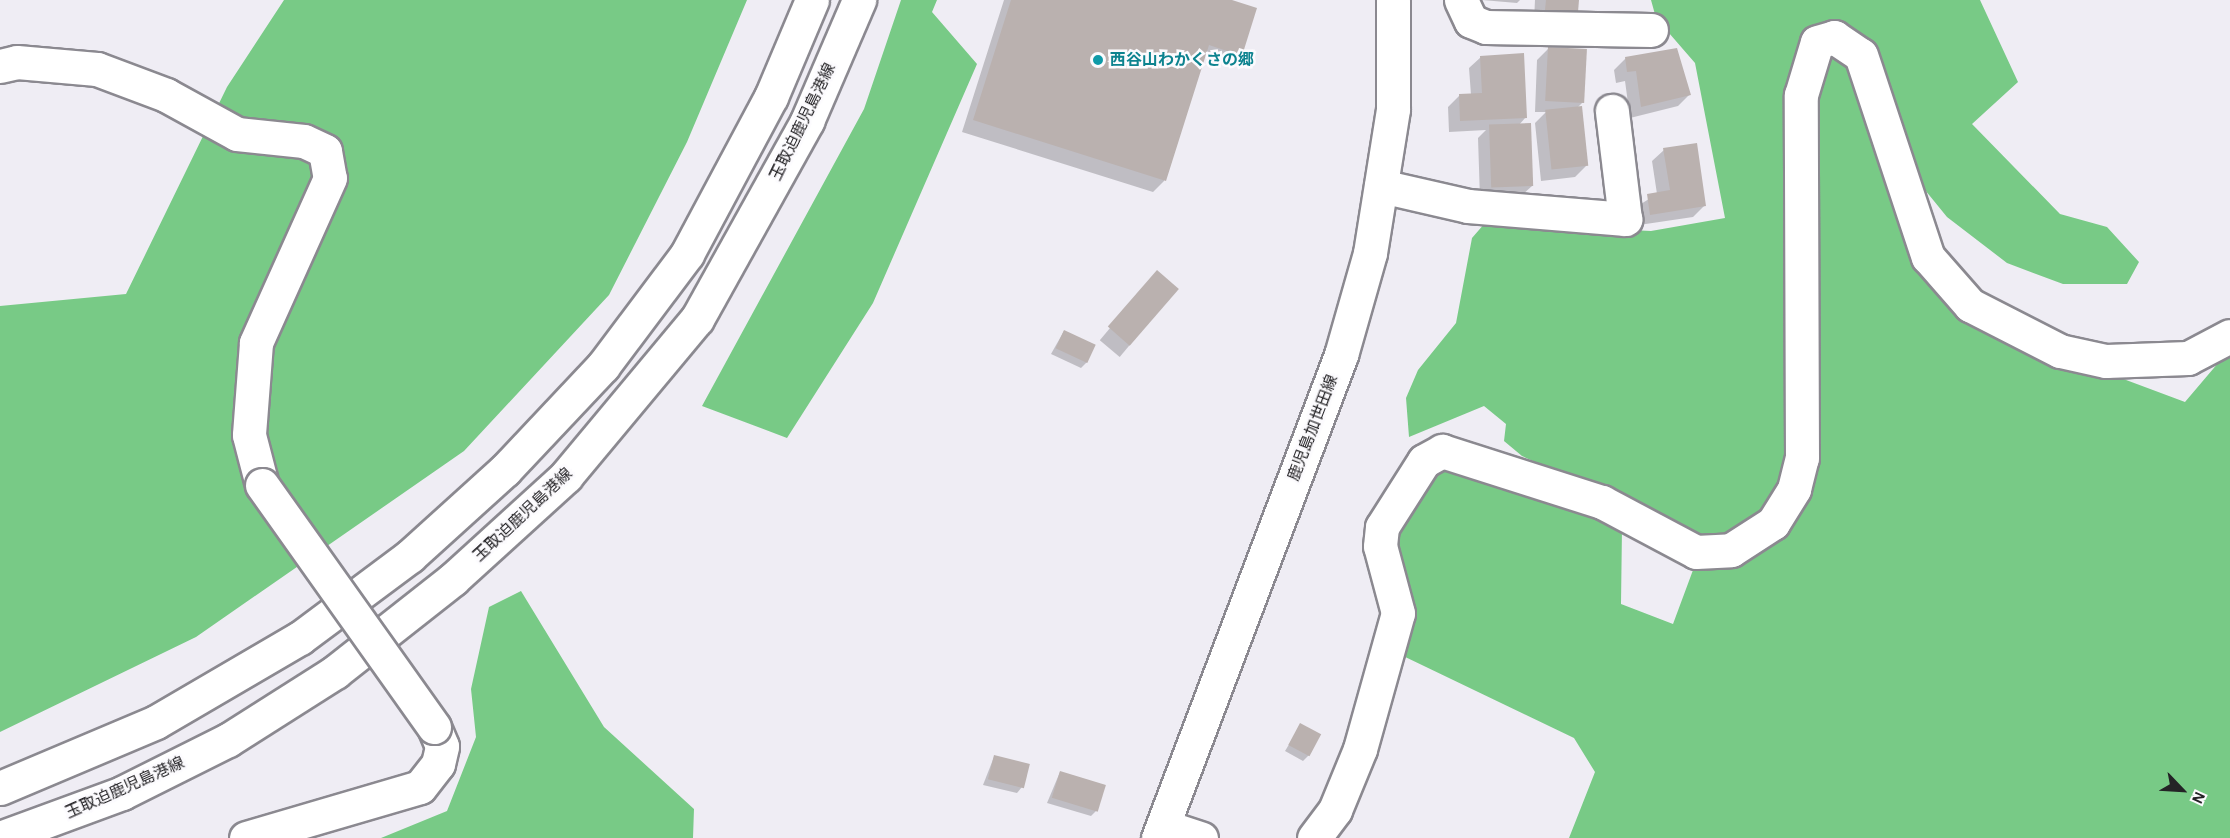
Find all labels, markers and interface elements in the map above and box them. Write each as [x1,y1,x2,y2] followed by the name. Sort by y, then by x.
[1110,50,1254,70] place label: 西谷山わかくさの郷
[1091,53,1105,67] marker: 西谷山わかくさの郷
[766,60,840,184] street label: 玉取迫鹿児島港線
[1284,372,1342,484] street label: 鹿児島加世田線
[470,464,576,566] street label: 玉取迫鹿児島港線
[63,753,187,823] street label: 玉取迫鹿児島港線
[2152,760,2212,820] north arrow
[2189,789,2208,806] text: N

